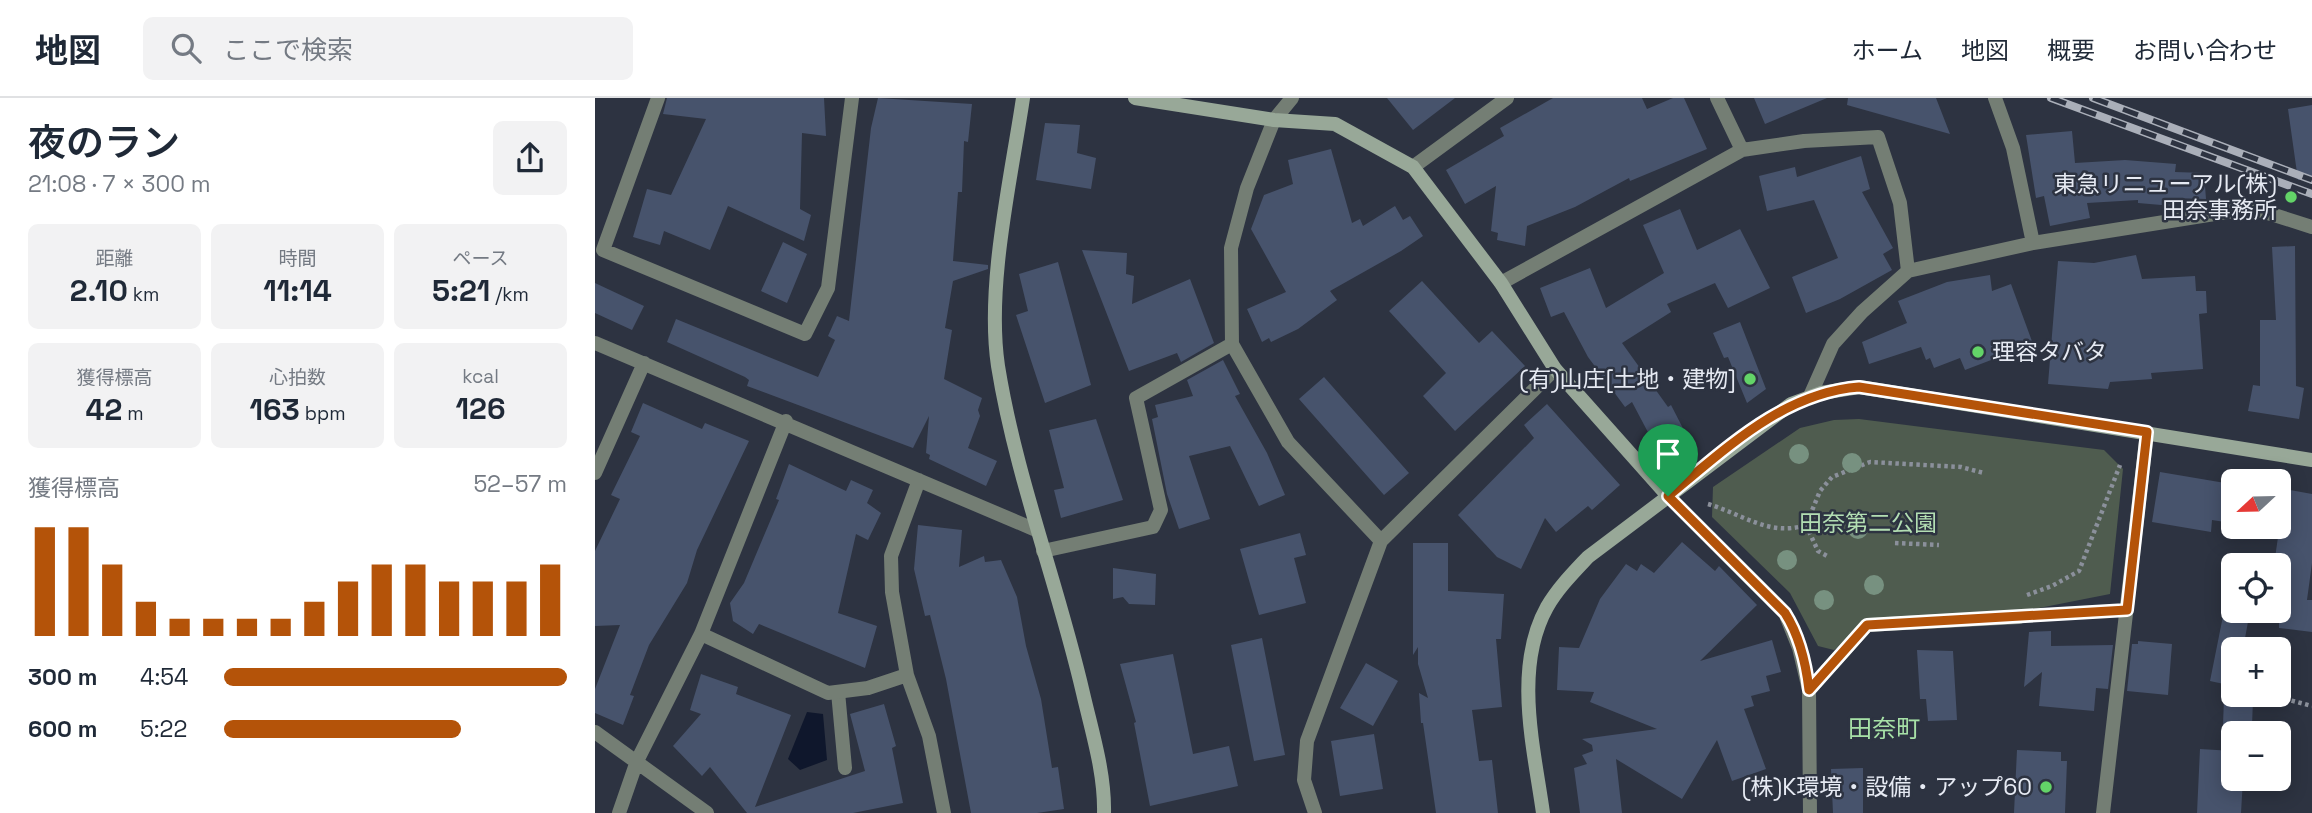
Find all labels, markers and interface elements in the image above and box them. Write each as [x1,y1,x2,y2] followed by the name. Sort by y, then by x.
[143,17,633,80] search box
[167,29,205,67] icon: search
[35,30,101,72] text: 地図
[223,33,353,67] text: ここで検索
[1852,35,1923,66] text: ホーム
[1961,35,2009,66] text: 地図
[2047,35,2095,66] text: 概要
[2133,35,2277,66] text: お問い合わせ
[28,119,180,167] text: 夜のラン
[493,121,567,195] button: share
[28,169,211,199] text: 21:08 · 7 × 300 m
[2054,169,2277,225] place label: 東急リニューアル(株) 田奈事務所
[2283,189,2299,205] marker: 東急リニューアル(株) 田奈事務所
[95,246,134,271] text: 距離
[278,246,317,271] text: 時間
[452,246,509,271] text: ペース
[70,271,128,310] text: 2.10
[263,271,332,310] text: 11:14
[432,271,490,310] text: 5:21
[128,282,159,307] text: km
[490,282,529,307] text: /km
[1992,337,2107,367] place label: 理容タバタ
[1970,344,1986,360] marker: 理容タバタ
[462,364,499,389] text: kcal
[1519,364,1736,394] place label: (有)山庄[土地・建物]
[76,365,153,390] text: 獲得標高
[269,365,326,390] text: 心拍数
[1742,371,1758,387] marker: (有)山庄[土地・建物]
[456,389,505,428] text: 126
[85,390,122,429] text: 42
[249,390,300,429] text: 163
[122,401,144,426] text: m
[300,401,346,426] text: bpm
[1638,424,1698,496] pin
[1649,435,1687,473] icon: arrive
[474,469,567,499] text: 52–57 m
[2221,469,2291,539] north arrow
[2221,469,2291,791] map controls
[28,473,120,503] text: 獲得標高
[1799,508,1937,538] park label: 田奈第二公園
[2221,553,2291,623] button: locate
[2221,637,2291,707] button: +
[28,662,97,692] text: 300 m
[140,662,188,692] text: 4:54
[1848,713,1920,744] district label: 田奈町
[28,714,98,744] text: 600 m
[140,714,187,744] text: 5:22
[2221,721,2291,791] button: −
[1742,772,2032,802] place label: (株)K環境・設備・アップ60
[2038,779,2054,795] marker: (株)K環境・設備・アップ60

